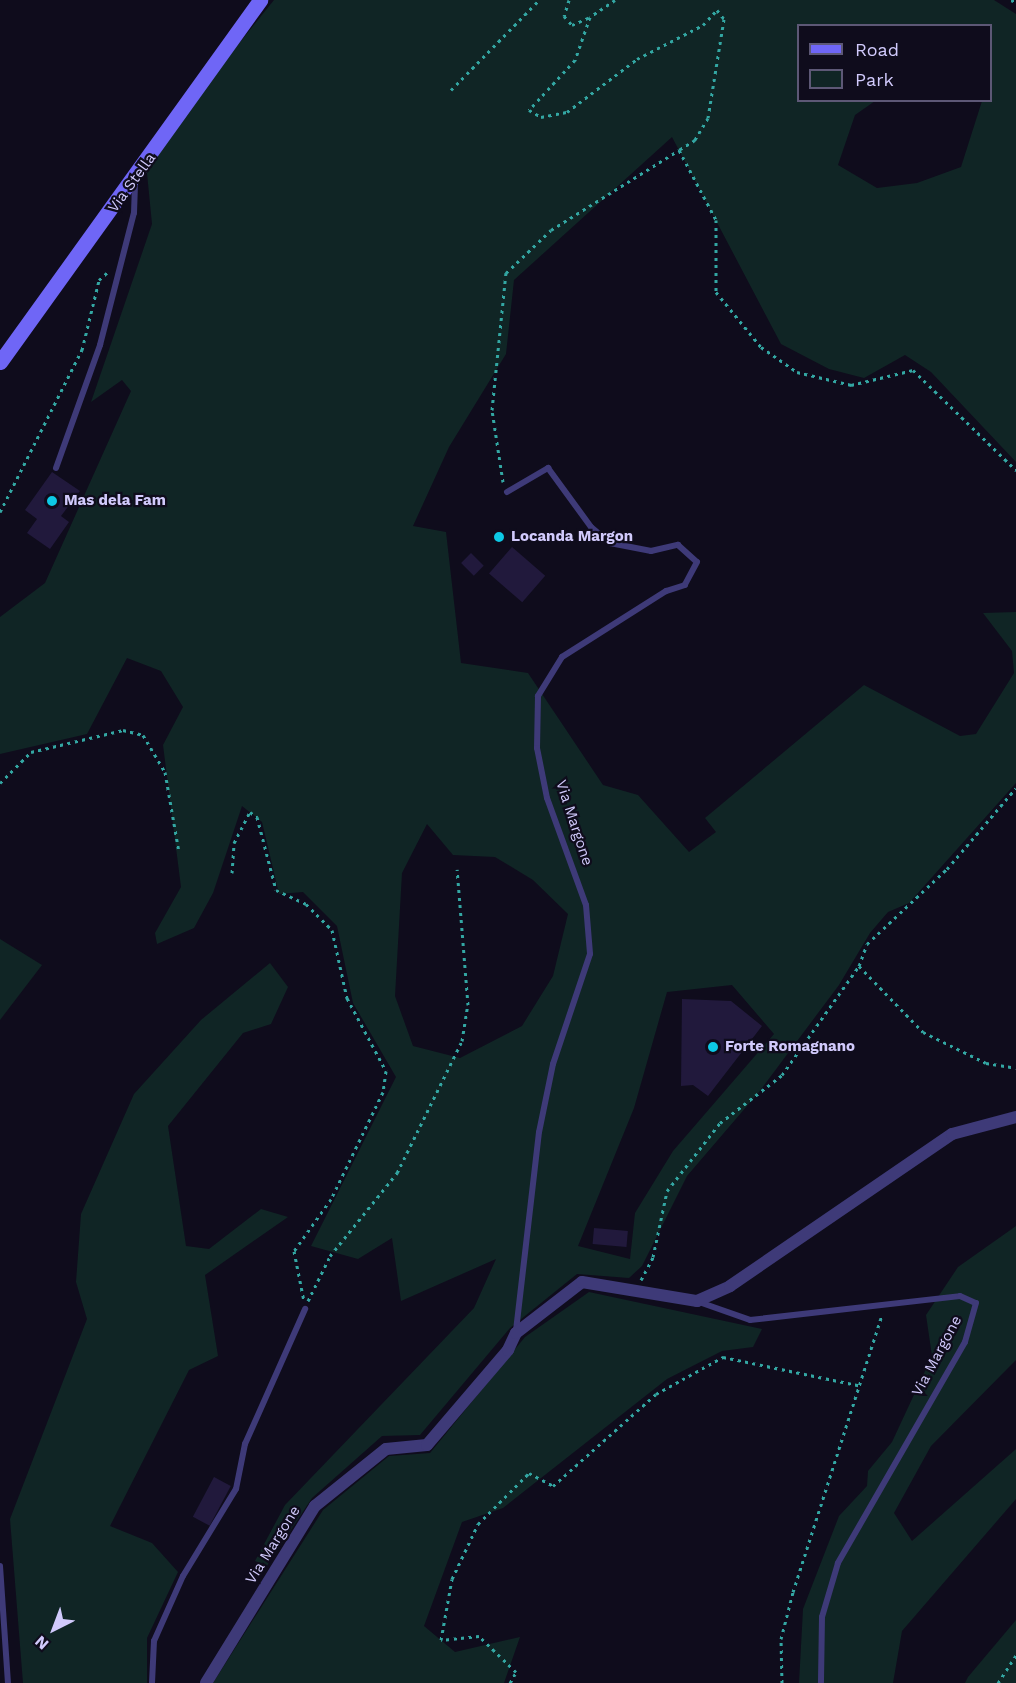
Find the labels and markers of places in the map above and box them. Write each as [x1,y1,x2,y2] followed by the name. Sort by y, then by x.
[64,492,166,510] place label: Mas dela Fam
[45,494,59,508] marker: Mas dela Fam
[511,528,633,546] place label: Locanda Margon
[492,530,506,544] marker: Locanda Margon
[725,1038,855,1056] place label: Forte Romagnano
[706,1040,720,1054] marker: Forte Romagnano

